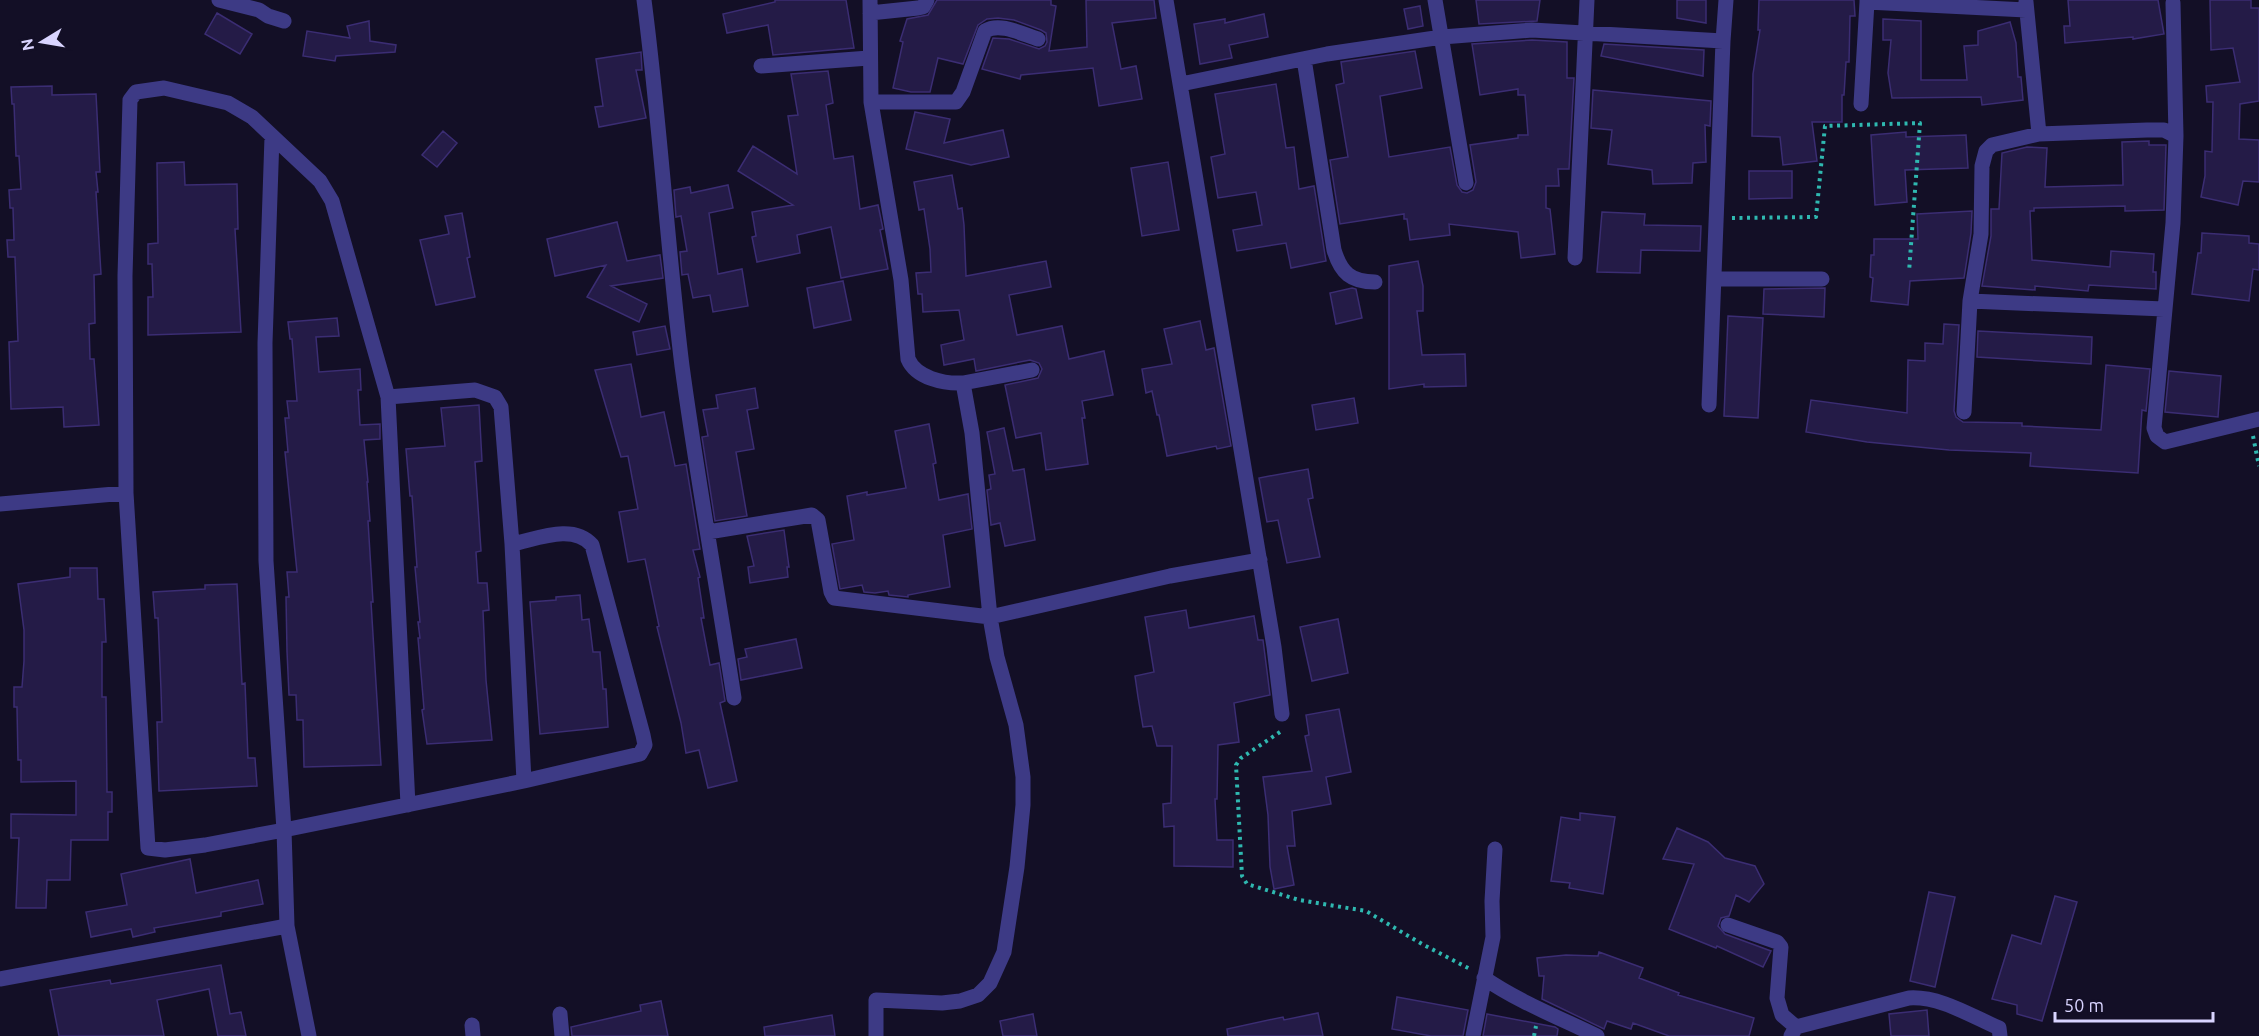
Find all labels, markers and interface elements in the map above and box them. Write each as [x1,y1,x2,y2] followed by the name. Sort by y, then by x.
[12,12,72,72] north arrow
[17,37,37,52] text: N
[2055,985,2212,1023] scale bar
[2064,995,2104,1015] text: 50 m

